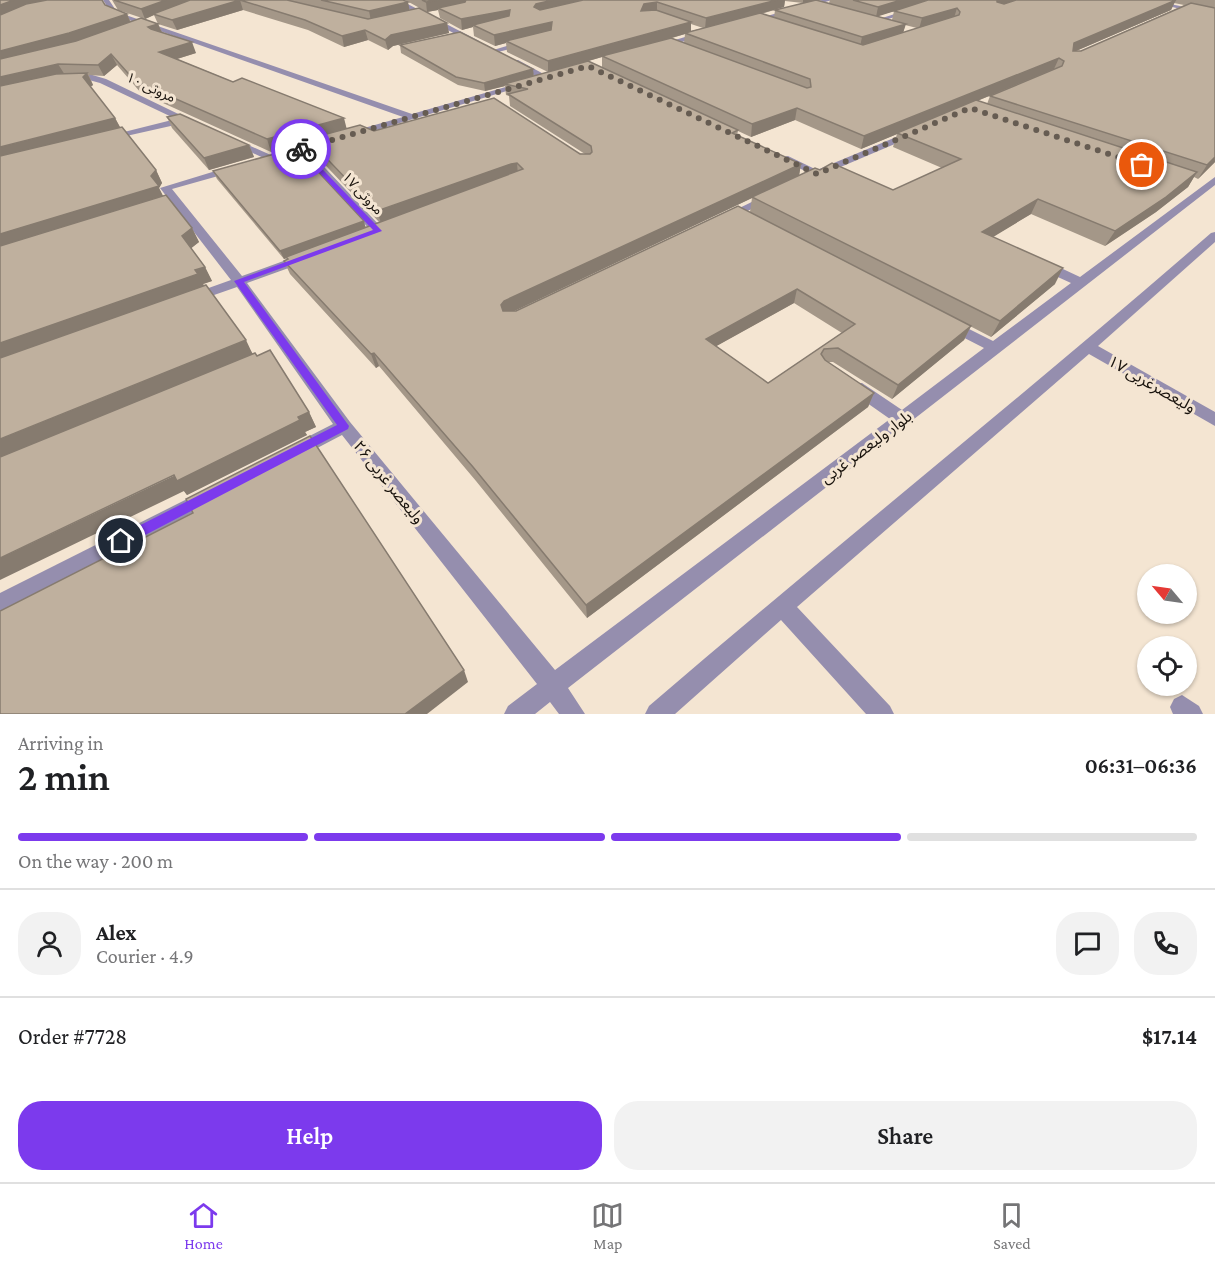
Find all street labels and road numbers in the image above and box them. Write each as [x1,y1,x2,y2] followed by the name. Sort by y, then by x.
[123,69,178,106] street label: مروتی ۱۰
[339,168,387,218] street label: مروتی ۱۷
[1105,352,1199,417] street label: ولیعصرغربی ۱۷
[817,407,915,488] street label: بلوار ولیعصر غربی
[350,437,428,527] street label: ولیعصر غربی ۲۶

